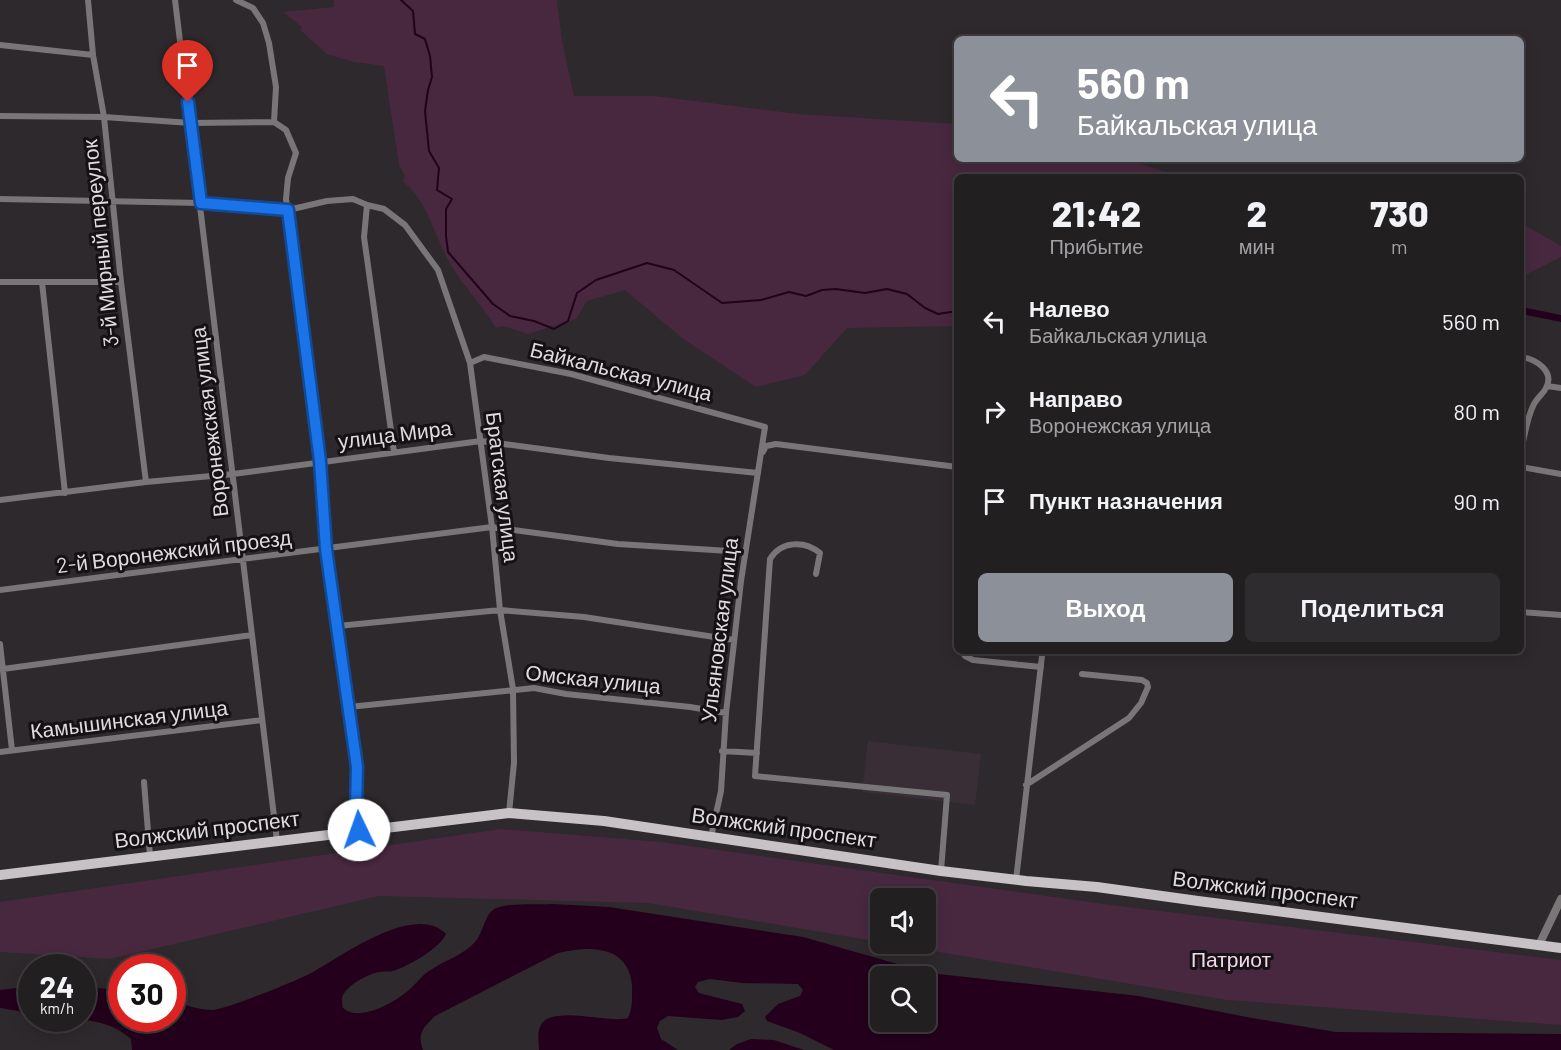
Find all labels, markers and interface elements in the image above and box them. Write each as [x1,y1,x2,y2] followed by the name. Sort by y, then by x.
[162,40,213,102] pin
[171,49,204,82] icon: arrive
[1077,57,1190,107] text: 560 m
[978,60,1056,138] icon: left
[1077,108,1317,140] text: Байкальская улица
[76,138,123,348] street label: 3-й Мирный переулок
[1052,191,1141,234] text: 21:42
[1247,191,1267,234] text: 2
[1370,191,1429,234] text: 730
[1049,234,1143,258] text: Прибытие
[1239,234,1275,258] text: мин
[1391,234,1408,258] text: m
[1029,295,1110,321] text: Налево
[978,305,1011,338] icon: left
[1442,308,1500,334] text: 560 m
[1029,323,1207,347] text: Байкальская улица
[184,325,233,519] street label: Воронежская улица
[528,336,715,405] street label: Байкальская улица
[1029,385,1123,411] text: Направо
[978,395,1011,428] icon: right
[1454,398,1500,424] text: 80 m
[482,410,525,564] street label: Братская улица
[1029,413,1211,437] text: Воронежская улица
[336,414,453,453] street label: улица Мира
[978,485,1011,518] icon: arrive
[1029,487,1223,513] text: Пункт назначения
[1454,488,1500,514] text: 90 m
[55,524,293,577] street label: 2-й Воронежский проезд
[695,536,742,724] street label: Ульяновская улица
[978,573,1233,642] button: Выход
[1245,573,1500,642] button: Поделиться
[524,659,662,698] street label: Омская улица
[29,694,229,743] street label: Камышинская улица
[327,798,391,862] position arrow
[690,801,879,852] street label: Волжский проспект
[113,805,301,852] street label: Волжский проспект
[1171,865,1359,912] street label: Волжский проспект
[870,888,936,1032] map controls
[870,888,936,954] button: sound
[1191,946,1271,971] park label: Патриот
[108,954,186,1032] speed limit sign: 30
[870,966,936,1032] button: search
[40,968,74,1004] text: 24
[40,999,74,1017] text: km/h

